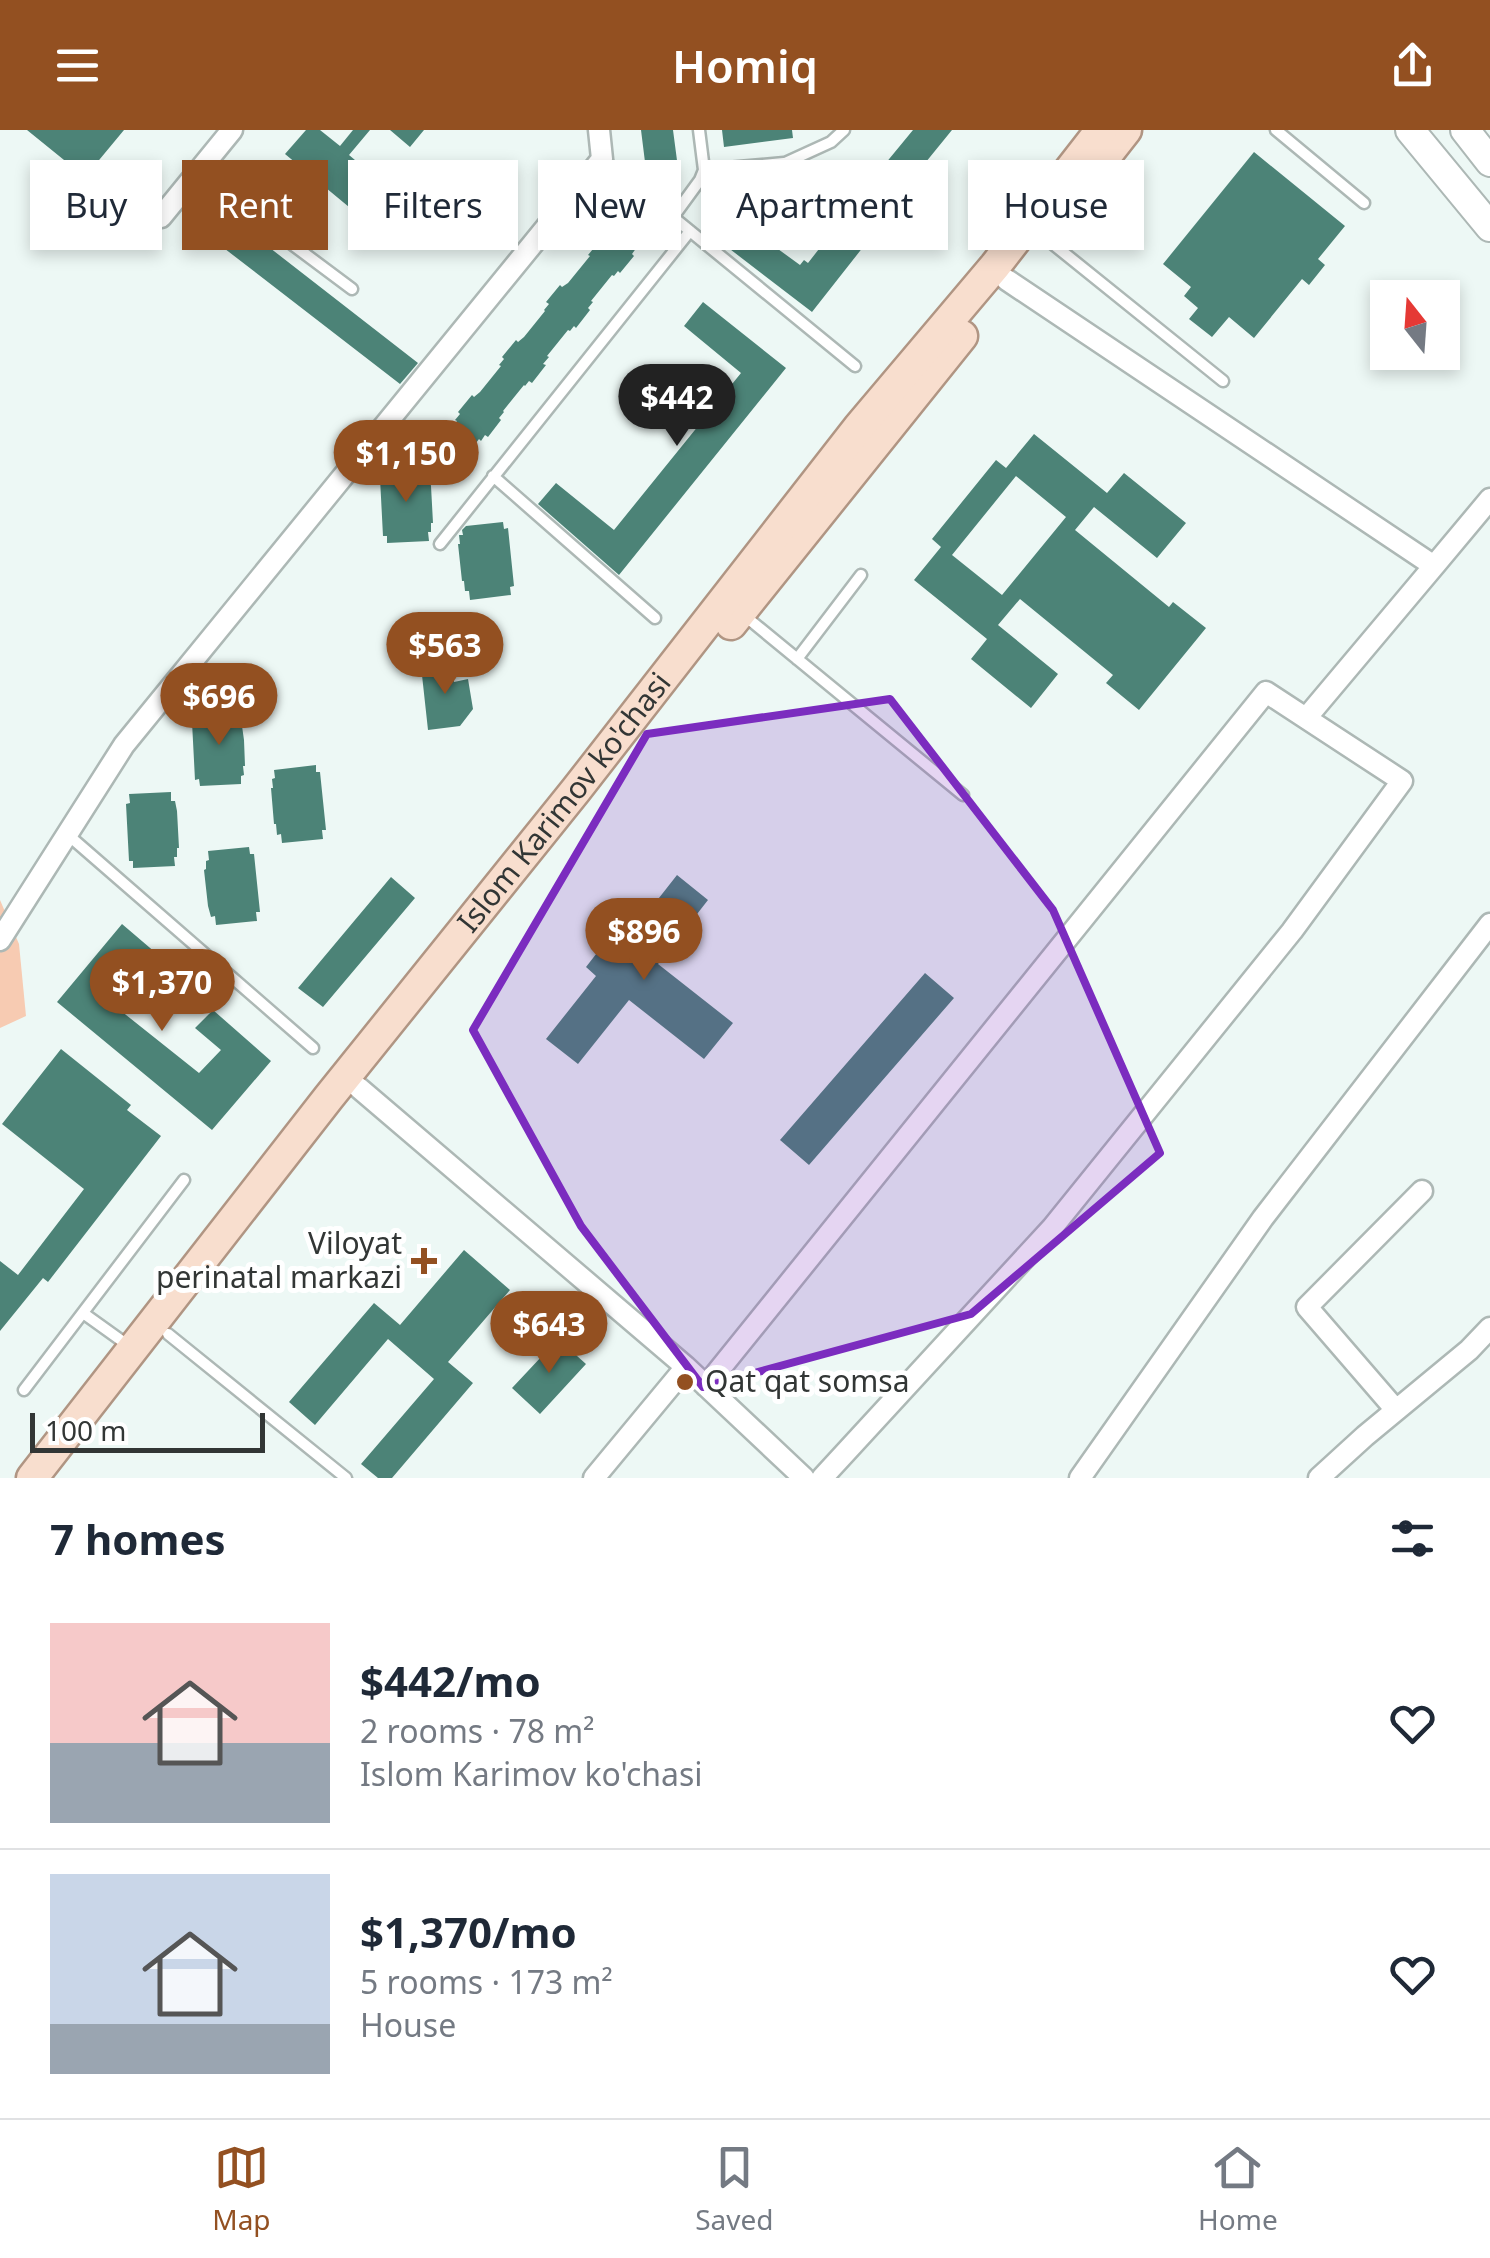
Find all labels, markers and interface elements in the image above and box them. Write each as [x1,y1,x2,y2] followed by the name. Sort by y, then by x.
[672,35,818,96] text: Homiq
[50,38,105,93] icon: menu
[1385,38,1440,93] icon: share
[30,160,162,250] chip: Buy
[182,160,328,250] chip: Rent
[348,160,518,250] chip: Filters
[538,160,681,250] chip: New
[701,160,948,250] chip: Apartment
[968,160,1144,250] chip: House
[1370,280,1460,370] north arrow
[1370,280,1460,370] map controls
[618,364,736,449] pin: $442
[640,375,714,418] text: $442
[325,420,487,505] pin: $1,150
[356,431,456,474] text: $1,150
[386,612,504,697] pin: $563
[408,623,482,666] text: $563
[160,663,278,748] pin: $696
[447,663,679,940] street label: Islom Karimov ko'chasi
[182,674,256,717] text: $696
[585,898,703,983] pin: $896
[607,909,681,952] text: $896
[81,949,243,1034] pin: $1,370
[112,960,212,1003] text: $1,370
[156,1222,402,1297] place label: Viloyat perinatal markazi
[411,1248,437,1274] marker: Viloyat perinatal markazi
[490,1291,608,1376] pin: $643
[512,1302,586,1345] text: $643
[705,1360,910,1401] place label: Qat qat somsa
[674,1371,696,1393] marker: Qat qat somsa
[30,1408,265,1452] scale bar
[45,1411,127,1449] text: 100 m
[50,1510,226,1567] text: 7 homes
[1385,1511,1440,1566] icon: filters
[360,1652,541,1709] text: $442/mo
[130,1663,250,1783] icon: home
[1385,1696,1440,1751] icon: heart
[360,1709,594,1752] text: 2 rooms · 78 m²
[360,1752,703,1795] text: Islom Karimov ko'chasi
[360,1903,577,1960] text: $1,370/mo
[130,1914,250,2034] icon: home
[1385,1947,1440,2002] icon: heart
[360,1960,613,2003] text: 5 rooms · 173 m²
[360,2003,456,2046] text: House
[212,2140,271,2238] tab: Map
[695,2140,773,2238] tab: Saved
[1198,2140,1278,2238] tab: Home

